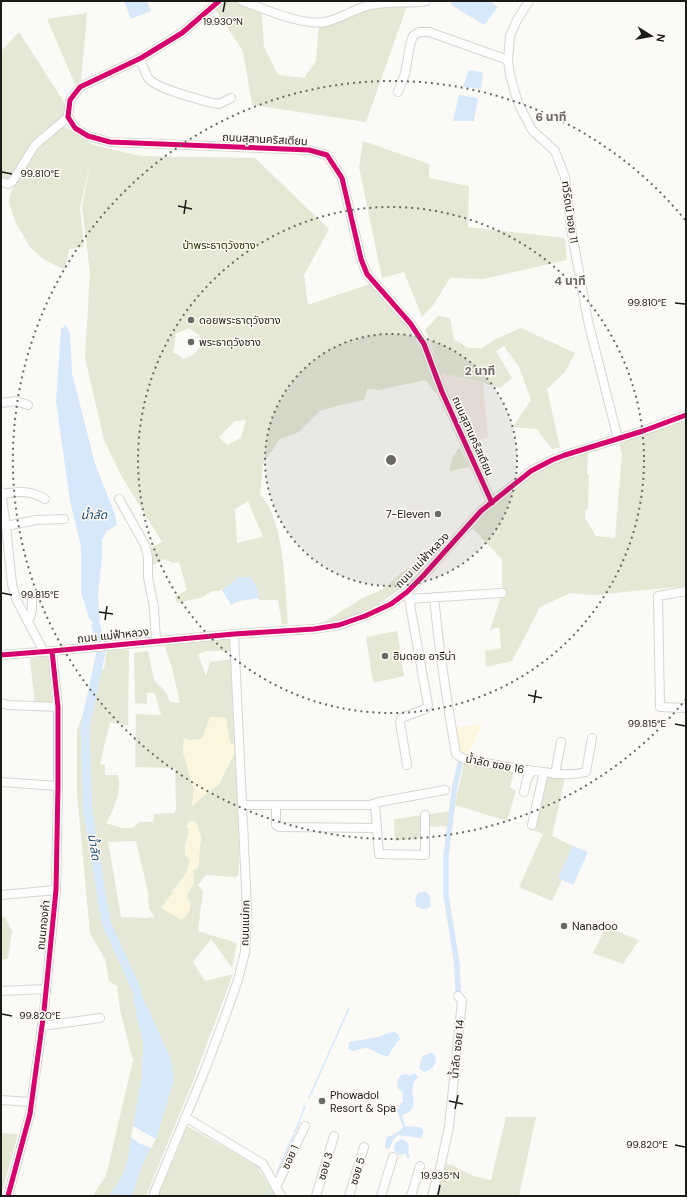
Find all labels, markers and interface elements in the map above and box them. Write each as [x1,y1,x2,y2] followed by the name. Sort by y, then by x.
[203,15,243,28] text: 19.930°N
[631,16,671,56] north arrow
[653,33,668,43] text: N
[535,109,567,125] text: 6 นาที
[222,130,308,148] street label: ถนนสุสานคริสเตียน
[20,167,60,180] text: 99.810°E
[559,180,581,244] street label: ทวีรัตน์ ซอย 11
[182,238,256,252] park label: ป่าพระธาตุวังซาง
[554,273,586,289] text: 4 นาที
[627,296,667,309] text: 99.810°E
[199,313,281,327] place label: ดอยพระธาตุวังซาง
[186,315,196,325] marker: ดอยพระธาตุวังซาง
[199,335,261,349] place label: พระธาตุวังซาง
[186,337,196,347] marker: พระธาตุวังซาง
[465,363,495,379] text: 2 นาที
[449,394,497,478] street label: ถนนสุสานคริสเตียน
[384,453,398,467] centre of rings
[81,506,108,523] water label: น้ำลัด
[386,507,430,521] place label: 7-Eleven
[433,509,443,519] marker: 7-Eleven
[392,529,452,591] street label: ถนน แม่ฟ้าหลวง
[21,588,60,601] text: 99.815°E
[76,624,150,646] street label: ถนน แม่ฟ้าหลวง
[393,649,456,663] place label: ฮิมดอย อารีน่า
[380,651,390,661] marker: ฮิมดอย อารีน่า
[628,717,667,730] text: 99.815°E
[464,750,526,777] street label: น้ำลัด ซอย 16
[84,833,105,862] water label: น้ำลัด
[33,899,53,951] street label: ถนนกองคำ
[237,900,253,946] street label: ถนนแม่กก
[572,919,618,933] place label: Nanadoo
[559,921,569,931] marker: Nanadoo
[19,1009,61,1022] text: 99.820°E
[446,1018,467,1079] street label: น้ำลัด ซอย 14
[330,1088,396,1115] place label: Phowadol Resort & Spa
[317,1096,327,1106] marker: Phowadol Resort & Spa
[626,1138,668,1151] text: 99.820°E
[278,1143,302,1171] street label: ซอย 1
[314,1150,336,1182] street label: ซอย 3
[346,1155,368,1187] street label: ซอย 5
[420,1169,460,1182] text: 19.935°N

